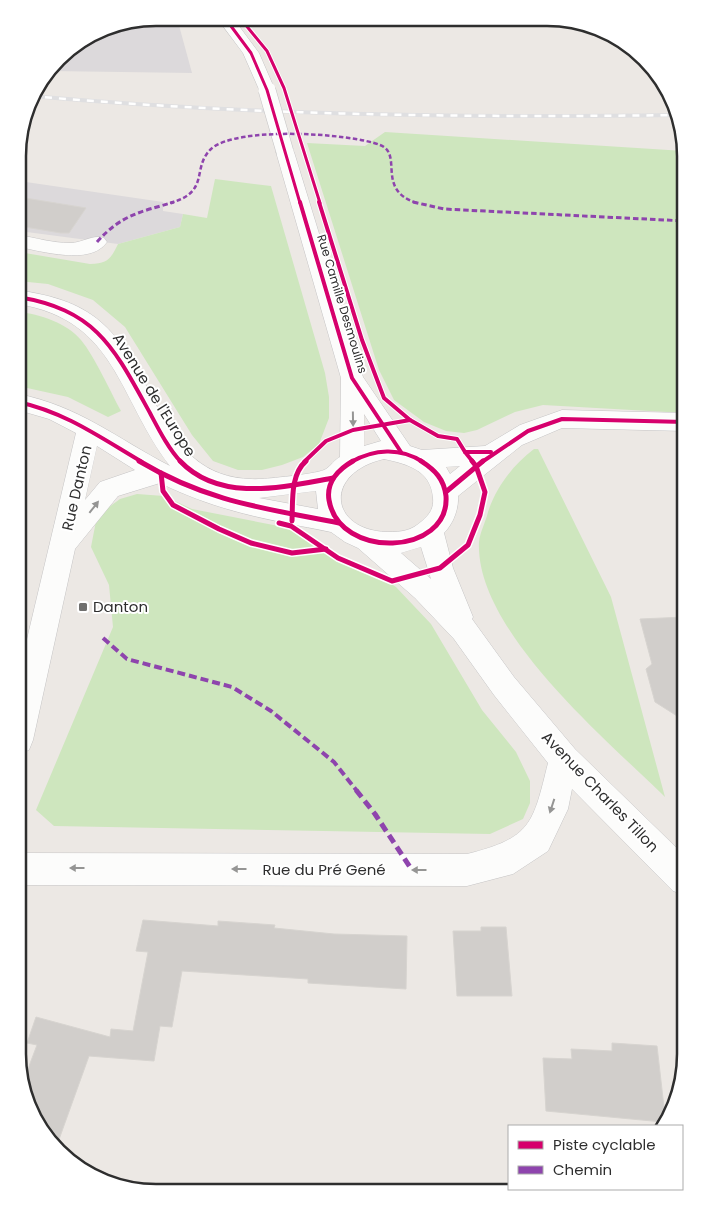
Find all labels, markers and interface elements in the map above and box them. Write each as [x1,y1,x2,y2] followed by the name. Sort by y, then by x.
[313,232,372,375] street label: Rue Camille Desmoulins
[108,329,201,460] street label: Avenue de l'Europe
[349,411,357,427] one-way arrow
[56,443,97,533] street label: Rue Danton
[89,501,99,514] one-way arrow
[93,596,148,617] place label: Danton
[77,601,89,613] marker: Danton
[537,727,664,857] street label: Avenue Charles Tillon
[548,799,556,814] one-way arrow
[262,859,386,880] street label: Rue du Pré Gené
[68,864,84,872] one-way arrow
[231,865,247,873] one-way arrow
[411,866,427,874] one-way arrow
[508,1125,683,1190] legend
[553,1134,656,1155] text: Piste cyclable
[553,1159,612,1180] text: Chemin

